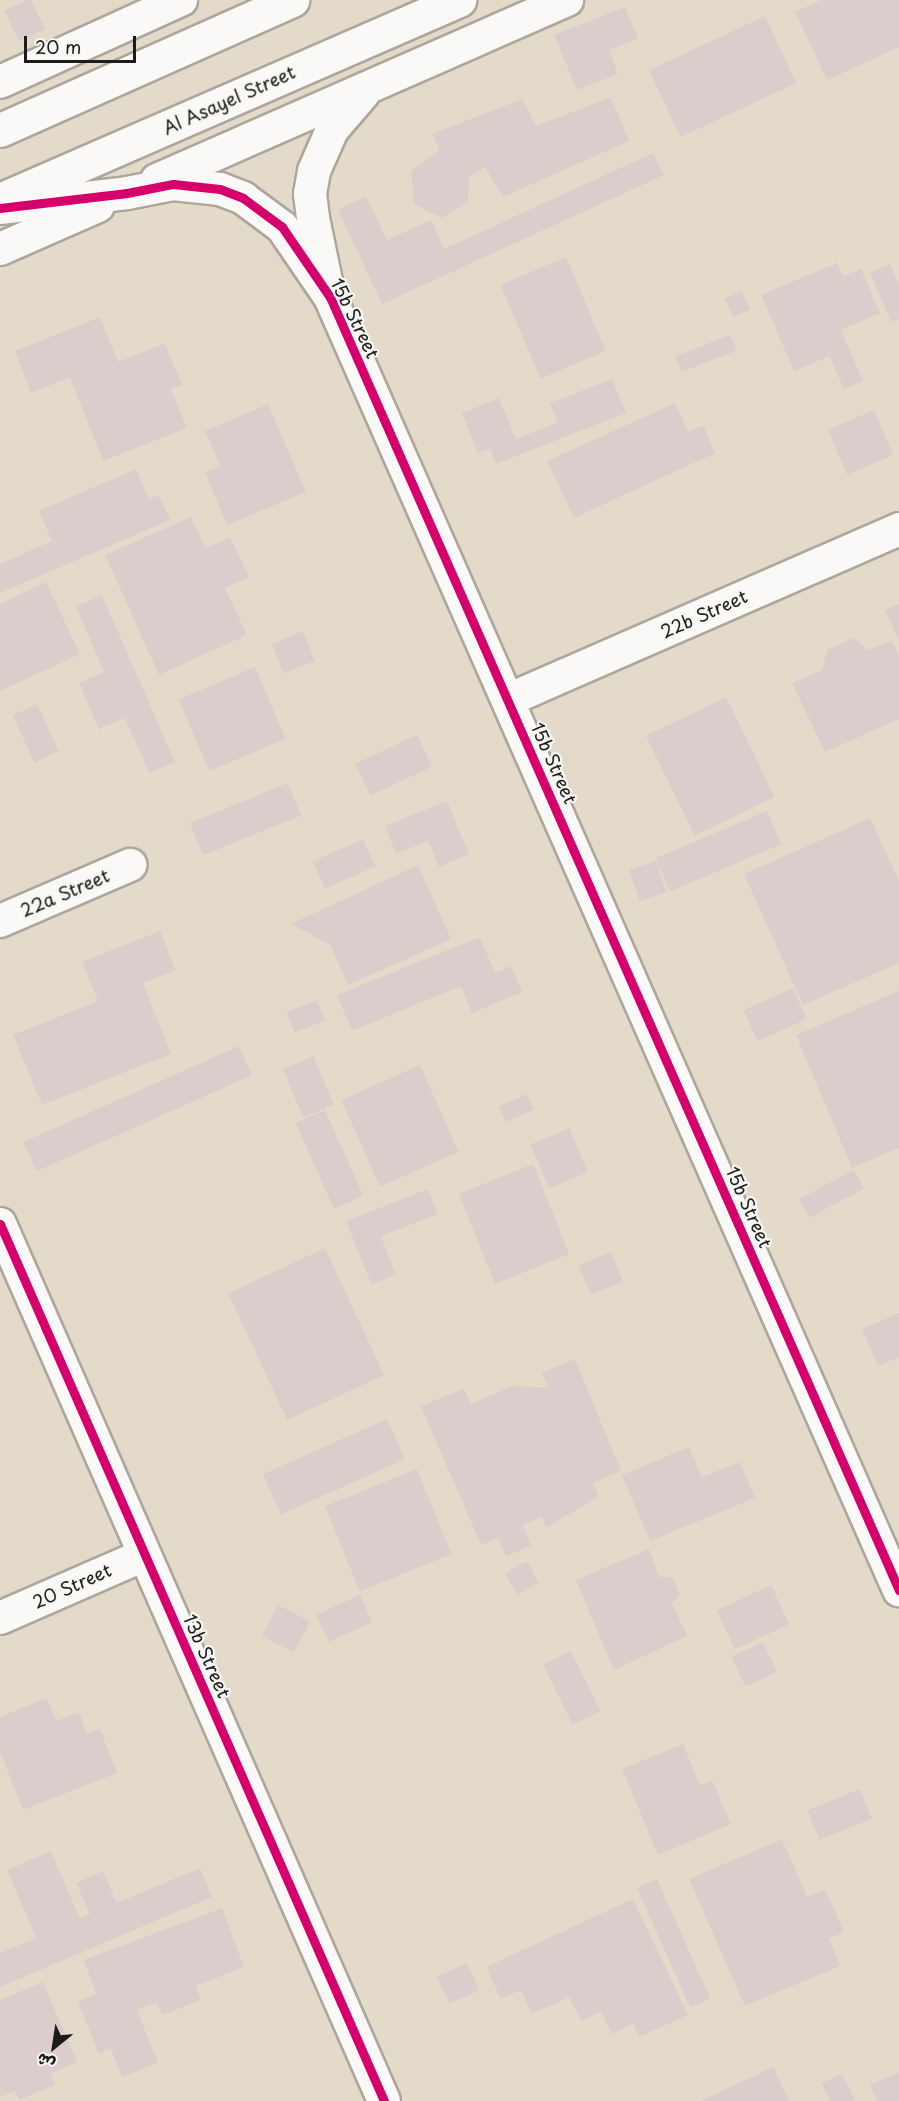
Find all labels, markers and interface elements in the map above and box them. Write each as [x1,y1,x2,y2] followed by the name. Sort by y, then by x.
[27,24,140,62] scale bar
[35,33,81,60] text: 20 m
[159,61,299,139] street label: Al Asayel Street
[326,273,384,363] street label: 15b Street
[657,585,751,643] street label: 22b Street
[526,718,582,808] street label: 15b Street
[17,865,113,921] street label: 22a Street
[721,1162,777,1252] street label: 15b Street
[29,1559,115,1613] street label: 20 Street
[179,1611,235,1701] street label: 13b Street
[24,2017,84,2077] north arrow
[31,2048,59,2077] text: ش

